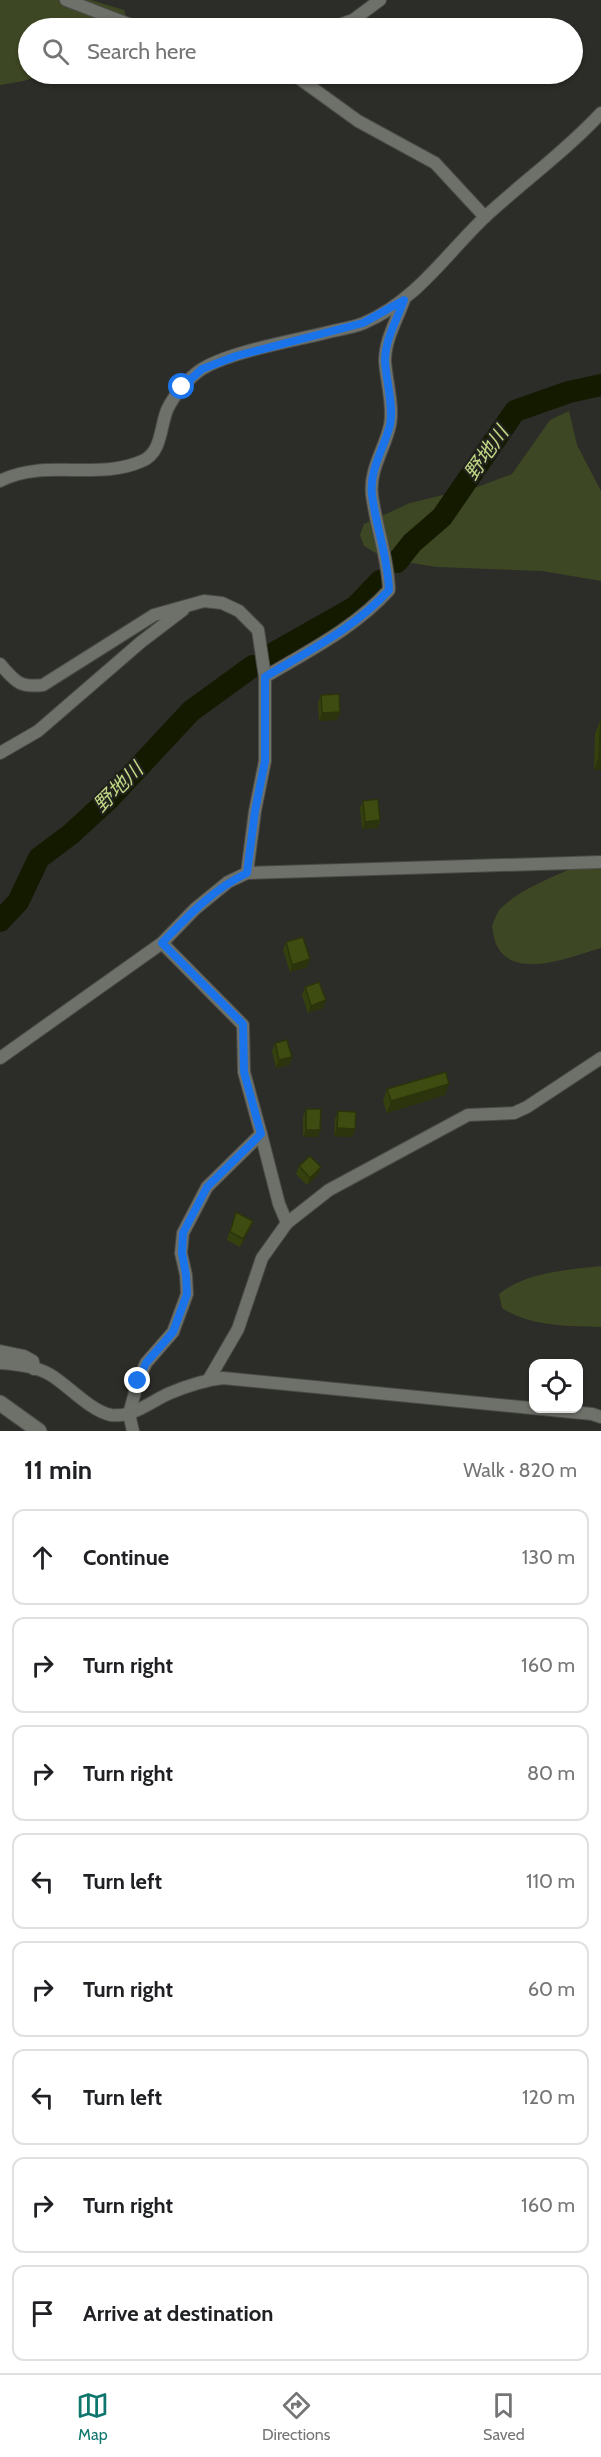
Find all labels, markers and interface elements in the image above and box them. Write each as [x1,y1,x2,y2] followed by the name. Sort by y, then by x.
[18,18,583,84] search box
[39,35,72,68] icon: search
[87,38,196,65] text: Search here
[168,373,194,399] route start
[459,420,514,484] water label: 野地川
[88,756,149,817] water label: 野地川
[529,1359,583,1413] map controls
[529,1359,583,1413] button: locate
[124,1367,150,1393] route end
[24,1454,92,1486] text: 11 min
[463,1458,577,1482] text: Walk · 820 m
[26,1541,59,1574] icon: ahead
[83,1544,169,1571] text: Continue
[522,1545,575,1569] text: 130 m
[26,1649,59,1682] icon: right
[83,1652,173,1679] text: Turn right
[521,1653,575,1677] text: 160 m
[26,1757,59,1790] icon: right
[83,1760,173,1787] text: Turn right
[527,1761,575,1785] text: 80 m
[26,1865,59,1898] icon: left
[83,1868,162,1895] text: Turn left
[526,1869,575,1893] text: 110 m
[26,1973,59,2006] icon: right
[83,1976,173,2003] text: Turn right
[528,1977,575,2001] text: 60 m
[26,2081,59,2114] icon: left
[83,2084,162,2111] text: Turn left
[522,2085,575,2109] text: 120 m
[26,2189,59,2222] icon: right
[83,2192,173,2219] text: Turn right
[521,2193,575,2217] text: 160 m
[26,2297,59,2330] icon: arrive
[83,2300,273,2327] text: Arrive at destination
[76,2389,109,2444] tab: Map
[262,2389,330,2444] tab: Directions
[483,2389,525,2444] tab: Saved

